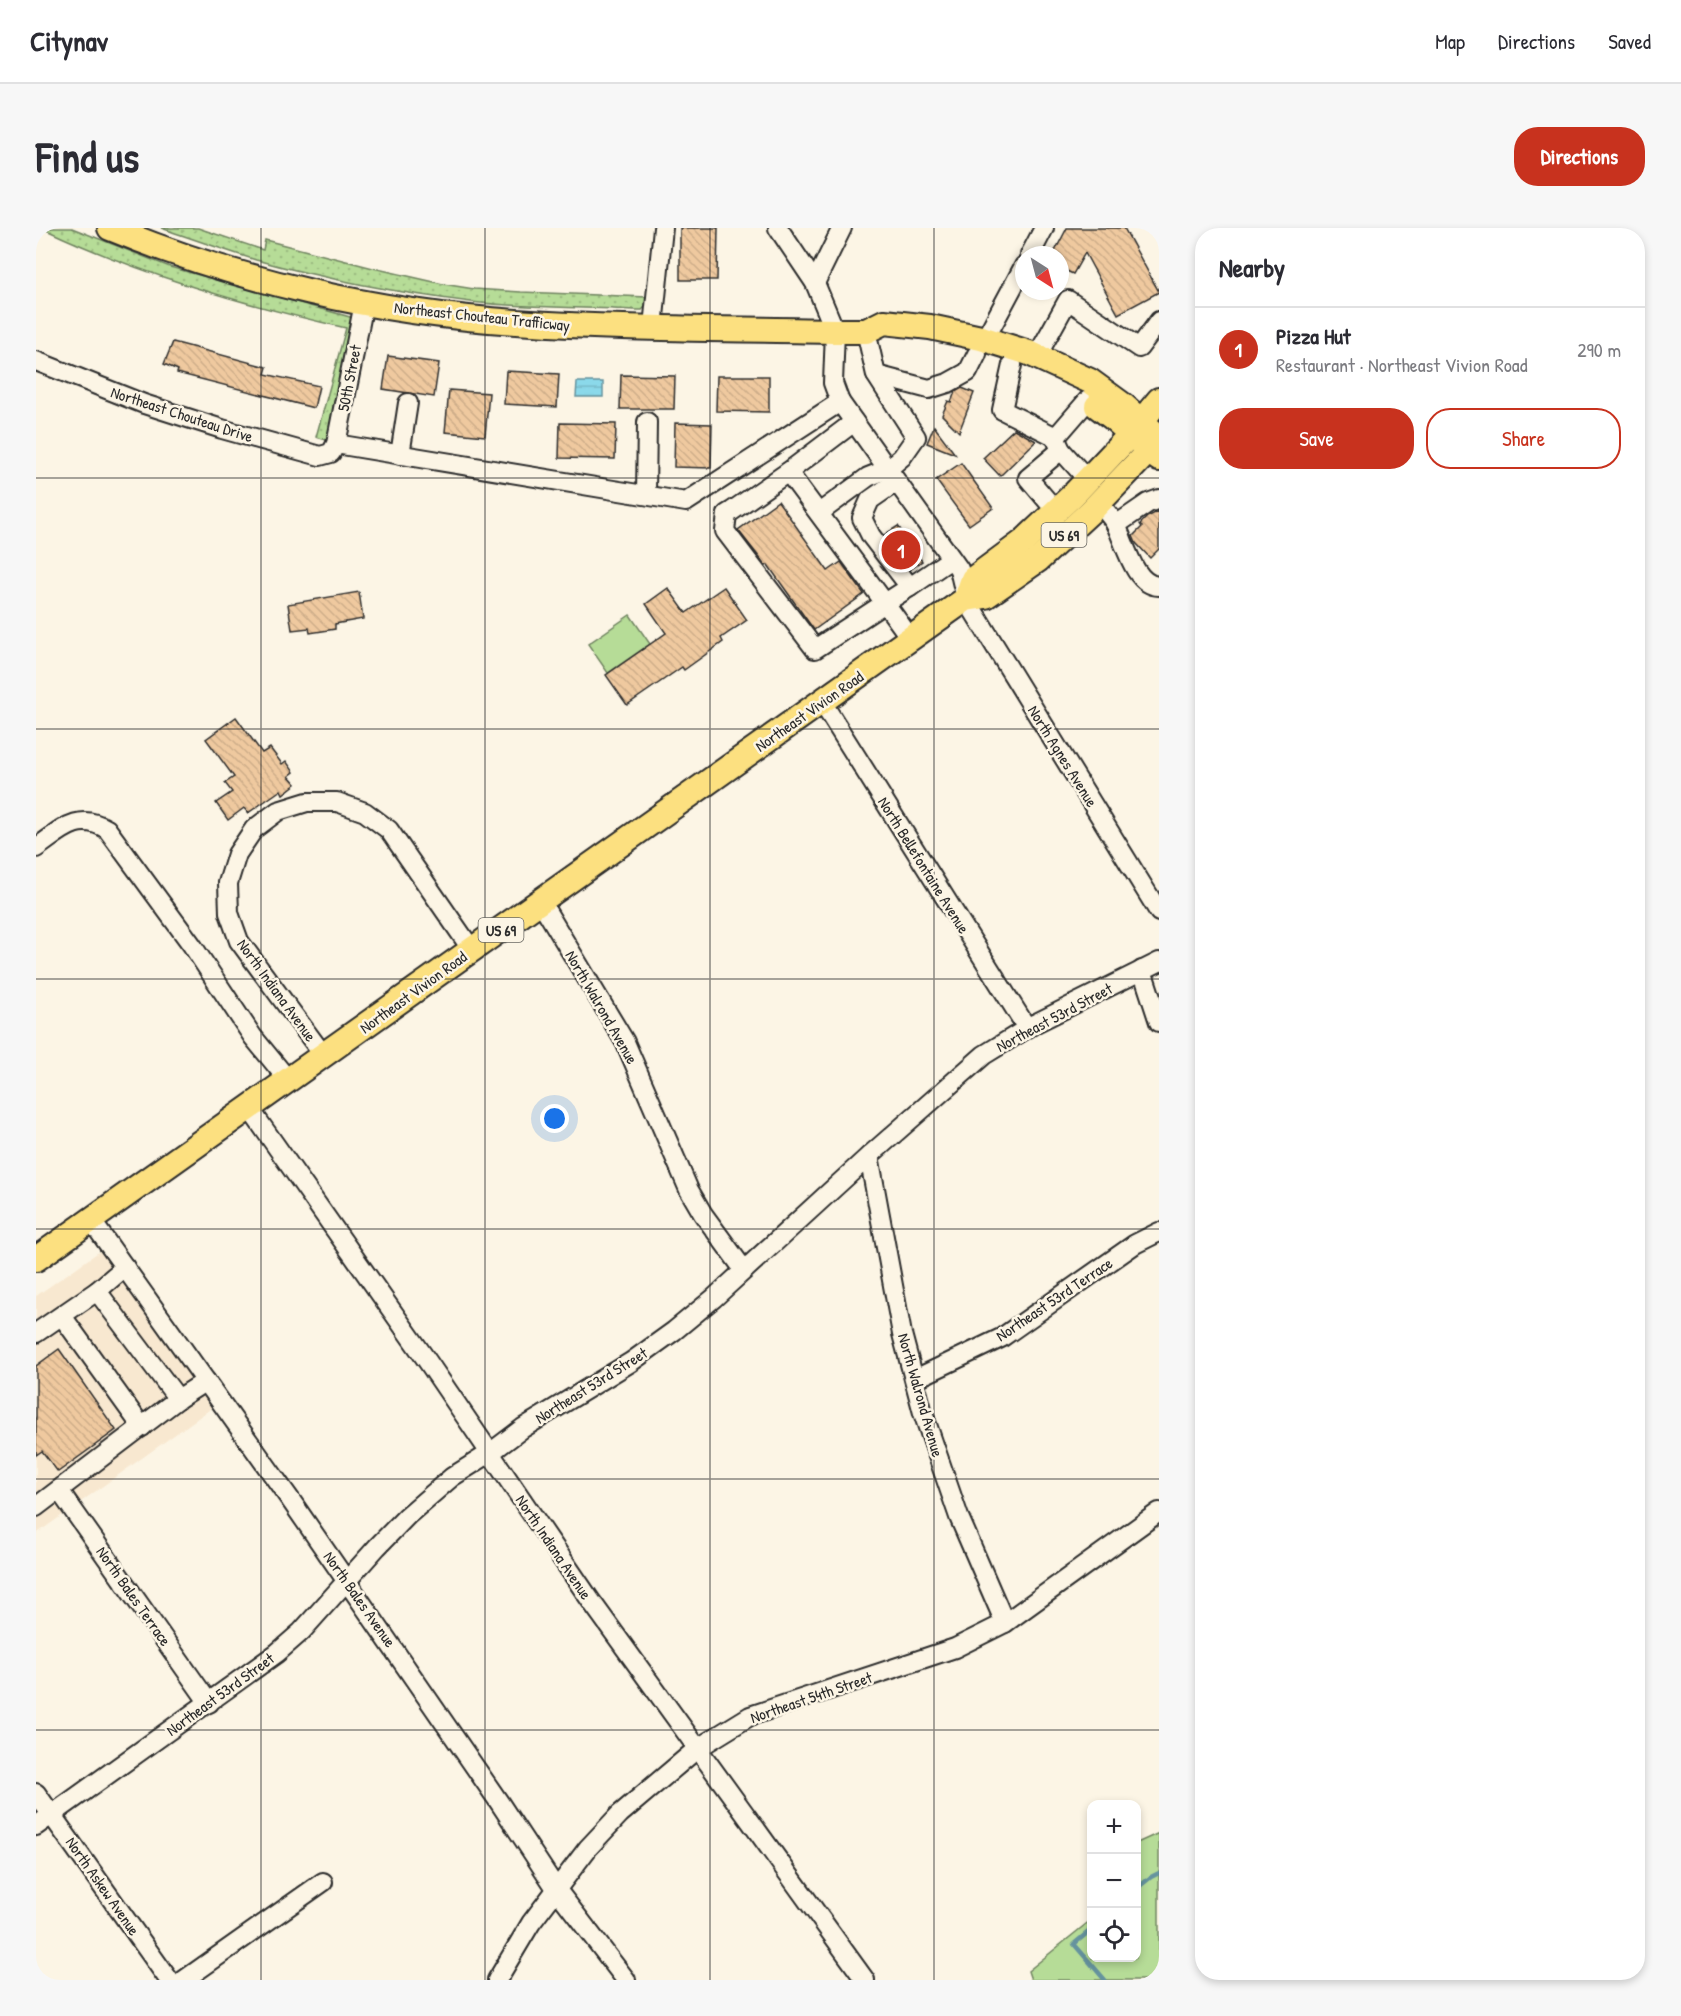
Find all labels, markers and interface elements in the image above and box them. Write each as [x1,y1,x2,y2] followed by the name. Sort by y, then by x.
[30,22,108,60] text: Citynav
[1435,27,1465,56] text: Map
[1498,27,1575,56] text: Directions
[1608,27,1651,56] text: Saved
[1514,127,1645,186] button: Directions
[36,128,139,185] text: Find us
[1015,246,1069,300] north arrow
[1219,250,1285,285] text: Nearby
[393,296,571,336] street label: Northeast Chouteau Trafficway
[1276,321,1351,351] text: Pizza Hut
[1235,336,1242,363] text: 1
[1577,336,1621,363] text: 290 m
[332,342,366,413] street label: 50th Street
[1276,351,1527,378] text: Restaurant · Northeast Vivion Road
[108,381,256,448] street label: Northeast Chouteau Drive
[1219,408,1414,469] button: Save
[1426,408,1621,469] button: Share
[1042,523,1086,547] road number: US 69
[882,528,920,572] pin: 1
[750,665,868,757] street label: Northeast Vivion Road
[1023,701,1103,812] street label: North Agnes Avenue
[873,792,975,938] street label: North Bellefontaine Avenue
[478,918,524,942] road number: US 69
[232,934,322,1046] street label: North Indiana Avenue
[355,946,471,1038] street label: Northeast Vivion Road
[561,946,644,1068] street label: North Walrond Avenue
[992,977,1116,1057] street label: Northeast 53rd Street
[540,1104,569,1133] your location
[991,1251,1117,1346] street label: Northeast 53rd Terrace
[893,1331,949,1460] street label: North Walrond Avenue
[531,1341,652,1428] street label: Northeast 53rd Street
[511,1490,598,1604] street label: North Indiana Avenue
[91,1542,177,1651] street label: North Bales Terrace
[319,1547,402,1652] street label: North Bales Avenue
[162,1647,279,1741] street label: Northeast 53rd Street
[747,1666,875,1728] street label: Northeast 54th Street
[1087,1800,1141,1962] map controls
[1087,1800,1141,1854] button: +
[61,1832,146,1940] street label: North Askew Avenue
[1087,1854,1141,1908] button: −
[1087,1908,1141,1962] button: locate

